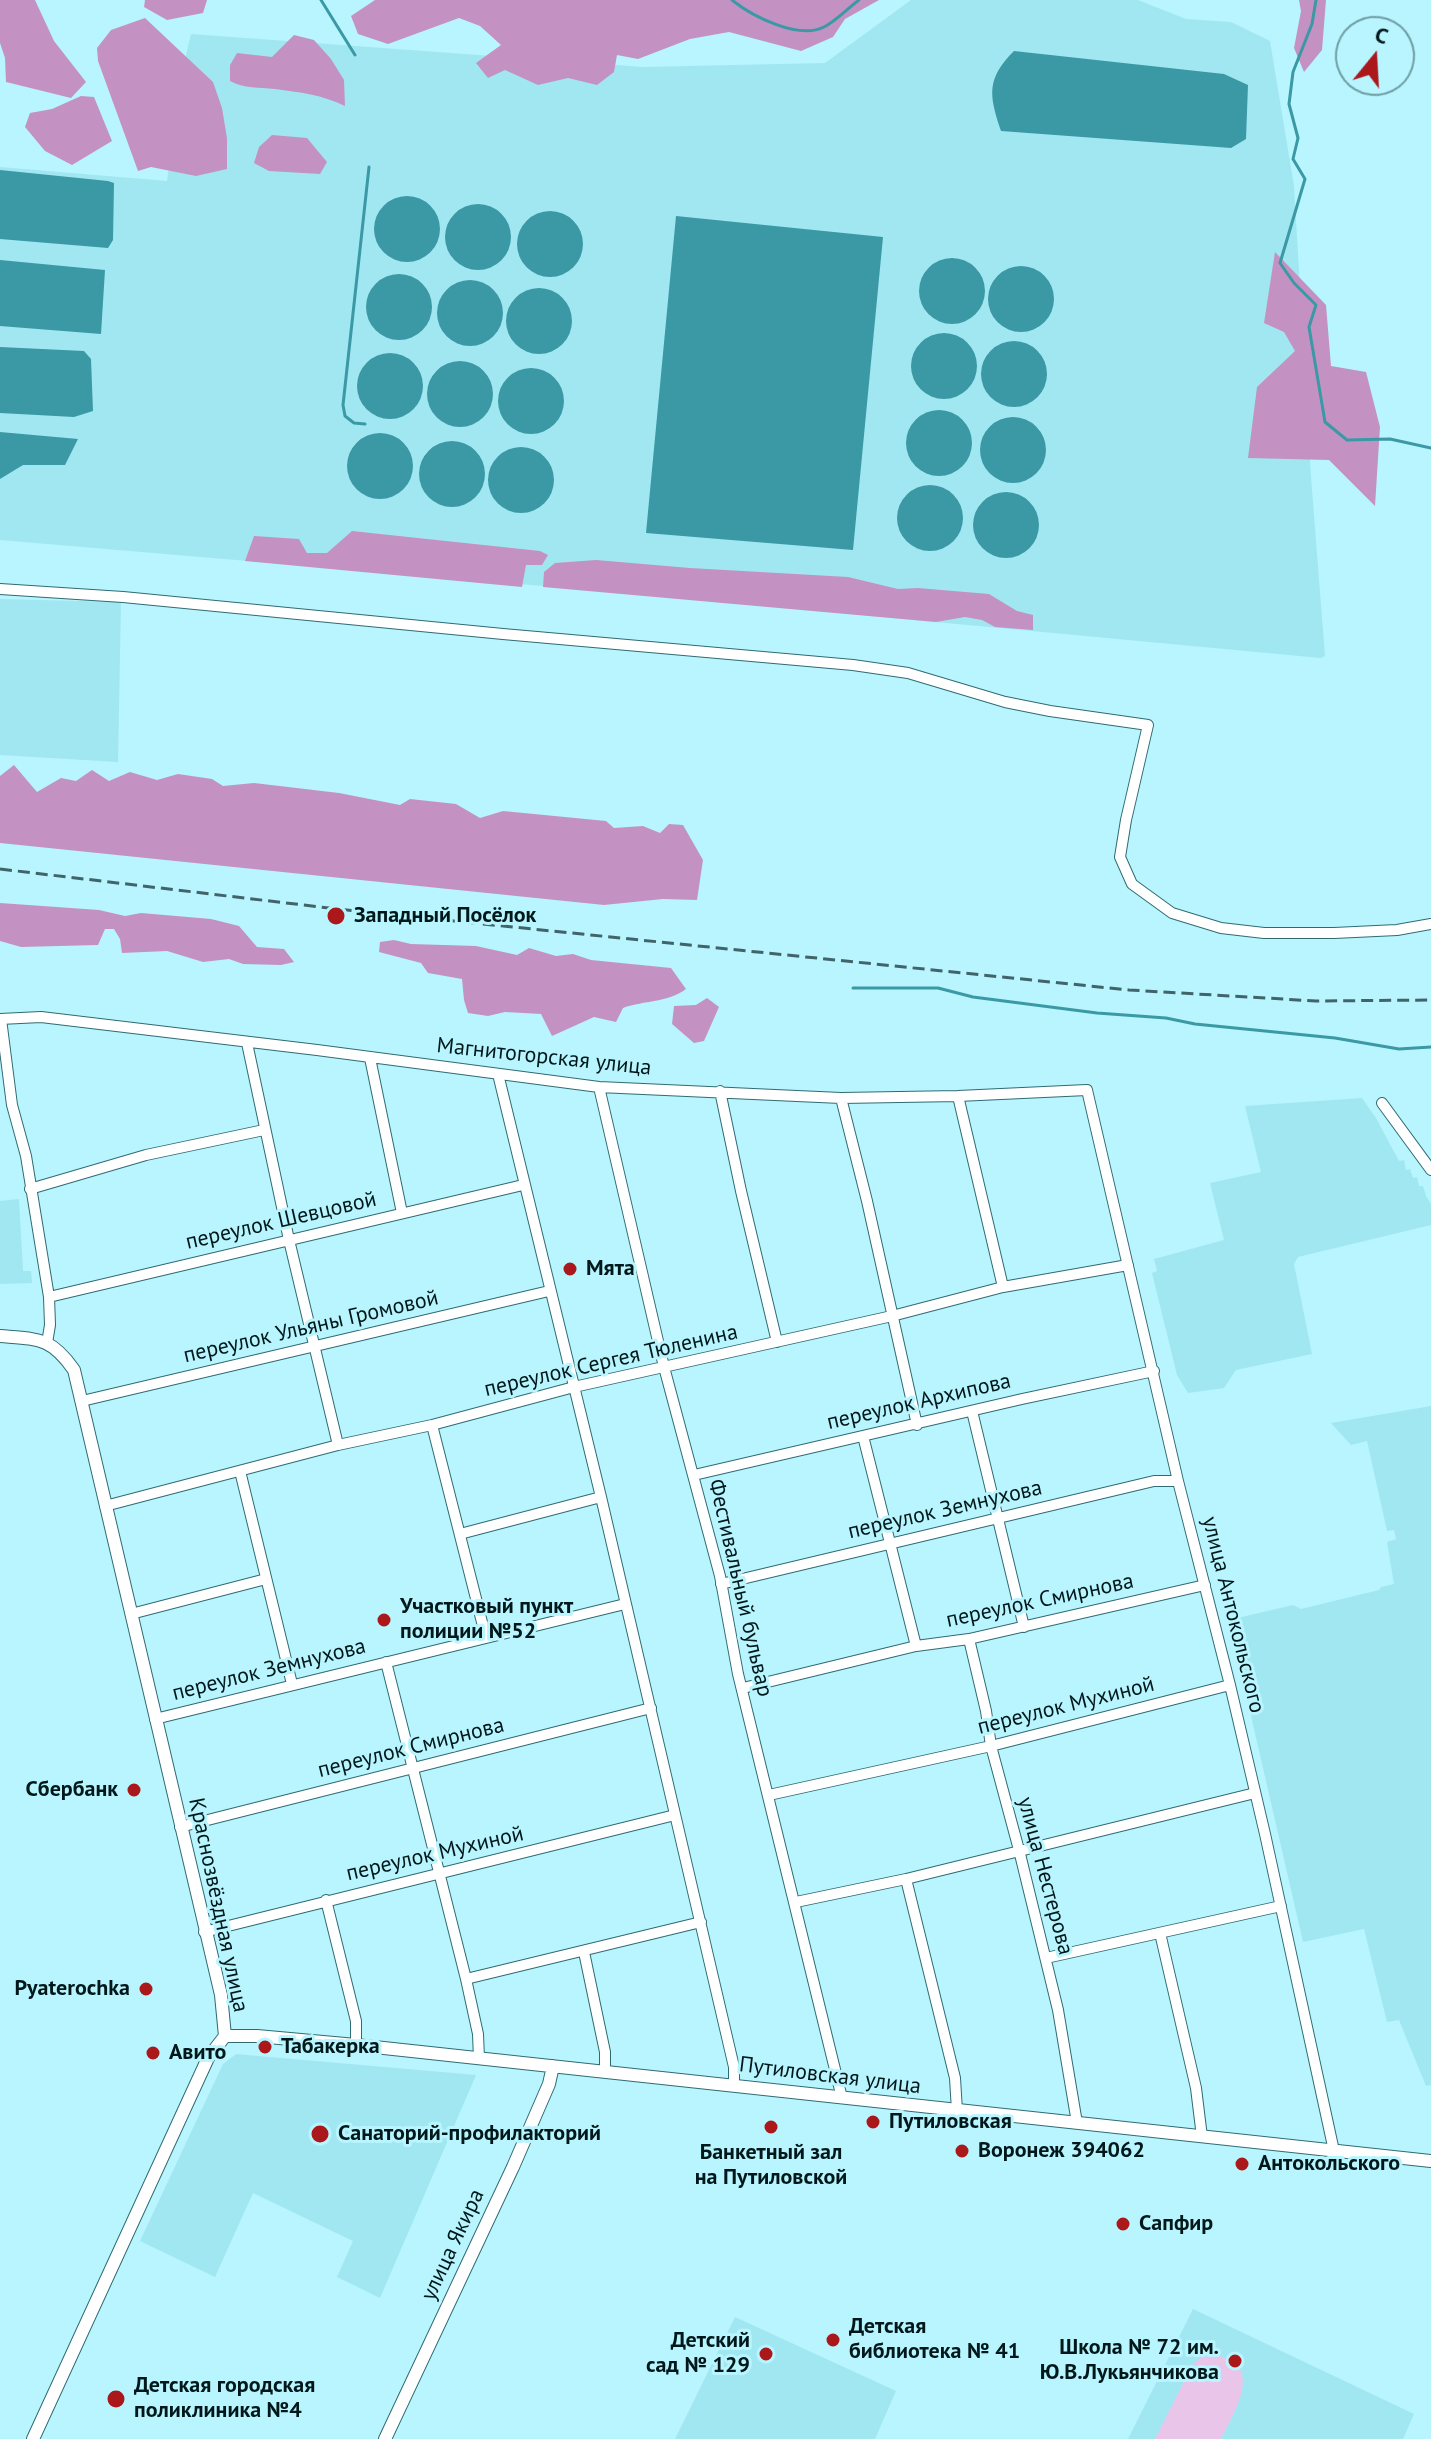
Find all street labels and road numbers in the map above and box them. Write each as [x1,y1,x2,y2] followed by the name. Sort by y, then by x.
[435,1033,653,1081] street label: Магнитогорская улица
[183,1186,379,1256] street label: переулок Шевцовой
[181,1285,441,1369] street label: переулок Ульяны Громовой
[482,1319,740,1403] street label: переулок Сергея Тюленина
[824,1368,1014,1436] street label: переулок Архипова
[845,1475,1045,1545] street label: переулок Земнухова
[702,1477,778,1699] street label: Фестивальный бульвар
[1196,1514,1270,1716] street label: улица Антокольского
[944,1568,1136,1634] street label: переулок Смирнова
[169,1633,369,1707] street label: переулок Земнухова
[975,1671,1157,1741] street label: переулок Мухиной
[315,1712,507,1784] street label: переулок Смирнова
[1011,1794,1079,1958] street label: улица Нестерова
[182,1795,254,2015] street label: Краснозвёздная улица
[344,1821,526,1887] street label: переулок Мухиной
[738,2052,922,2100] street label: Путиловская улица
[416,2185,490,2305] street label: улица Якира

